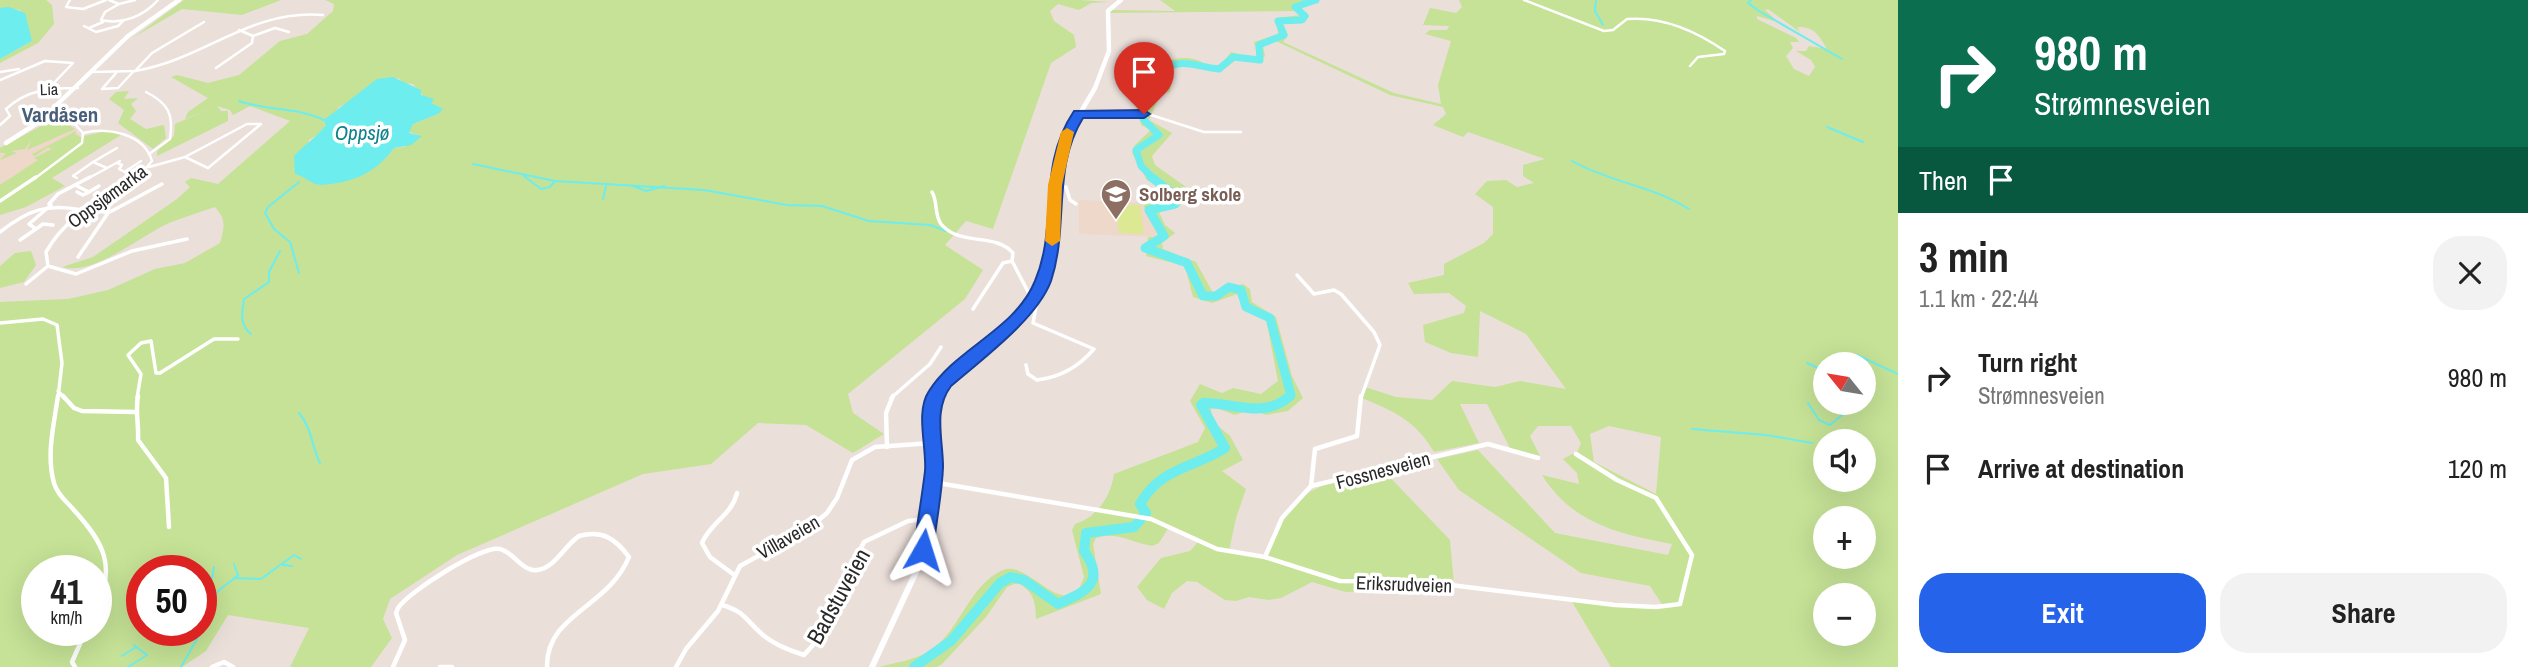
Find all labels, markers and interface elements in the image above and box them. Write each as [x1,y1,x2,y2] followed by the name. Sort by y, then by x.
[2034,19,2148,85] text: 980 m
[1919,28,2010,119] icon: right
[1114,42,1174,114] pin
[1125,53,1163,91] icon: arrive
[39,78,59,100] street label: Lia
[2034,82,2210,125] text: Strømnesveien
[22,100,98,129] district label: Vardåsen
[335,118,389,147] water label: Oppsjø
[62,158,152,234] street label: Oppsjømarka
[1982,161,2020,199] icon: arrive
[1919,163,1968,198] text: Then
[1099,177,1133,221] school or university icon: Solberg skole
[1139,181,1242,207] place label: Solberg skole
[1919,229,2009,285] text: 3 min
[2433,236,2507,310] button: close
[1919,283,2039,314] text: 1.1 km · 22:44
[1978,345,2077,380] text: Turn right
[1813,352,1876,415] north arrow
[1813,352,1876,646] map controls
[1919,359,1957,397] icon: right
[2448,360,2507,395] text: 980 m
[1978,380,2105,411] text: Strømnesveien
[1813,429,1876,492] button: sound
[1333,445,1433,495] street label: Fossnesveien
[1919,450,1957,488] icon: arrive
[1978,451,2184,486] text: Arrive at destination
[2448,451,2507,486] text: 120 m
[1813,506,1876,569] button: +
[752,509,824,565] street label: Villaveien
[886,513,960,587] position arrow
[799,543,877,649] street label: Badstuveien
[126,555,217,646] speed limit sign: 50
[51,568,82,615] text: 41
[1356,569,1452,599] street label: Eriksrudveien
[1919,573,2206,653] button: Exit
[2220,573,2507,653] button: Share
[1813,583,1876,646] button: −
[51,605,83,630] text: km/h

